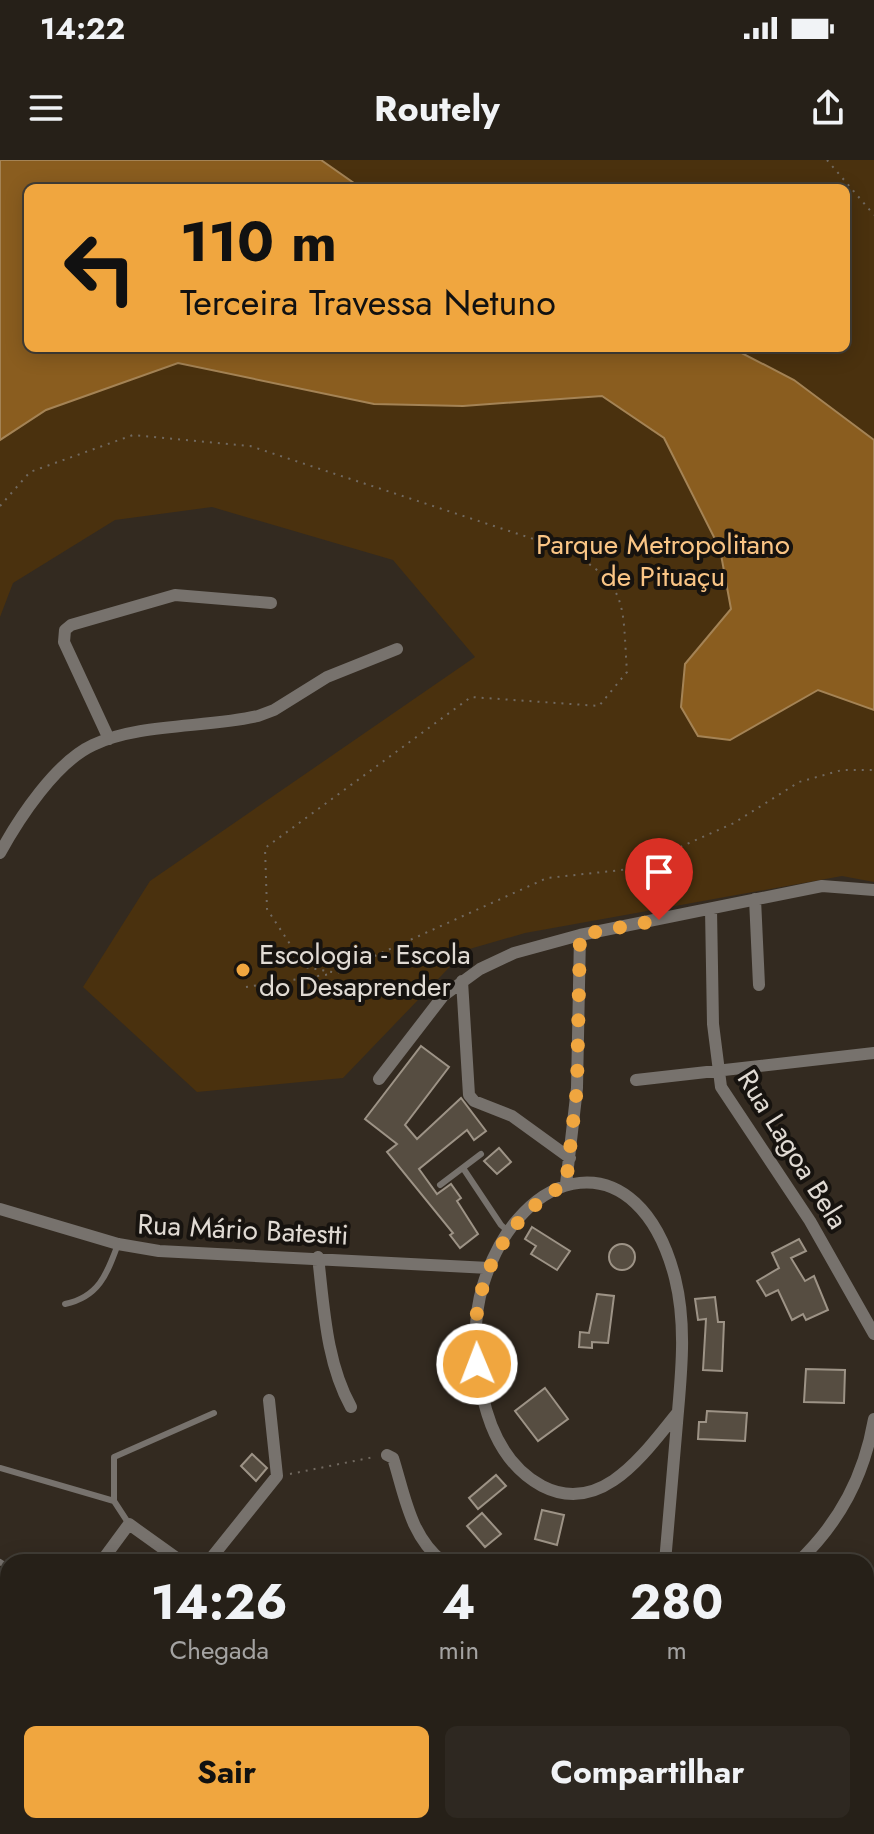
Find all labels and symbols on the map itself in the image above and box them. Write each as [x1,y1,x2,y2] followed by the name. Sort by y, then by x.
[536,524,790,597] park label: Parque Metropolitano de Pituaçu
[625,838,693,920] pin
[259,934,471,1007] place label: Escologia - Escola do Desaprender
[234,961,252,979] marker: Escologia - Escola do Desaprender
[727,1061,858,1237] street label: Rua Lagoa Bela
[136,1203,350,1256] street label: Rua Mário Batestti
[435,1322,519,1406] position arrow

